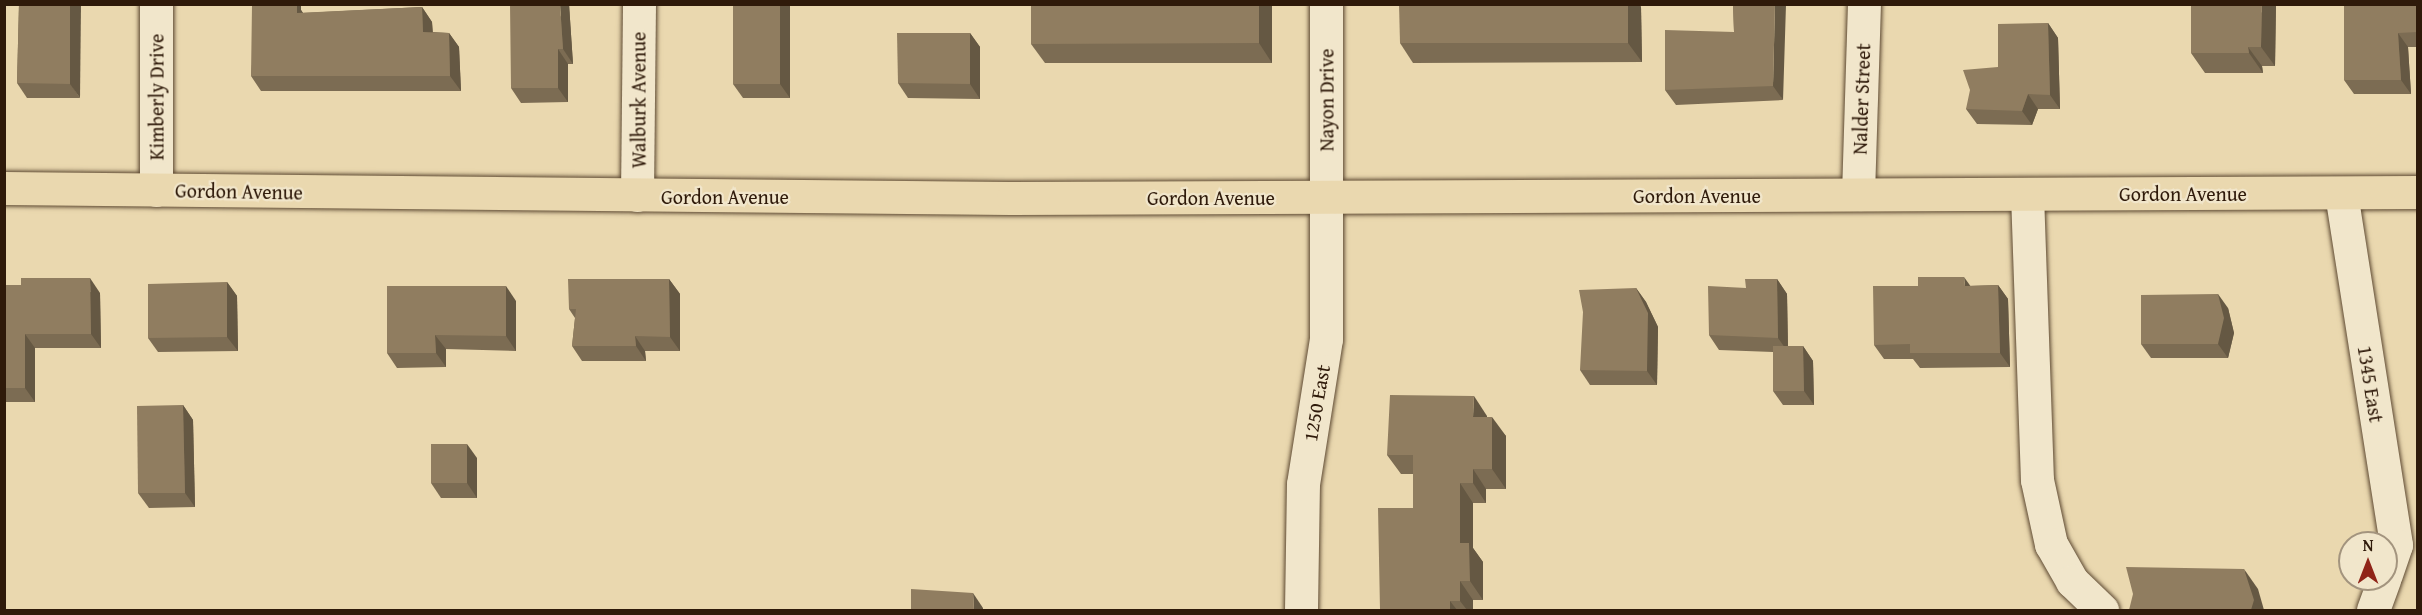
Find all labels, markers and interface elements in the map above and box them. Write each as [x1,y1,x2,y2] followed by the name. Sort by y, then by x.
[626,32,650,168] street label: Walburk Avenue
[144,34,168,160] street label: Kimberly Drive
[1847,43,1875,155] street label: Nalder Street
[1314,49,1338,151] street label: Nayon Drive
[175,178,303,204] street label: Gordon Avenue
[2119,181,2247,205] street label: Gordon Avenue
[1633,183,1761,207] street label: Gordon Avenue
[661,184,789,208] street label: Gordon Avenue
[1147,185,1275,209] street label: Gordon Avenue
[2353,344,2389,424] street label: 1345 East
[1297,363,1335,443] street label: 1250 East
[2338,531,2398,591] north arrow
[2363,533,2373,557] text: N

